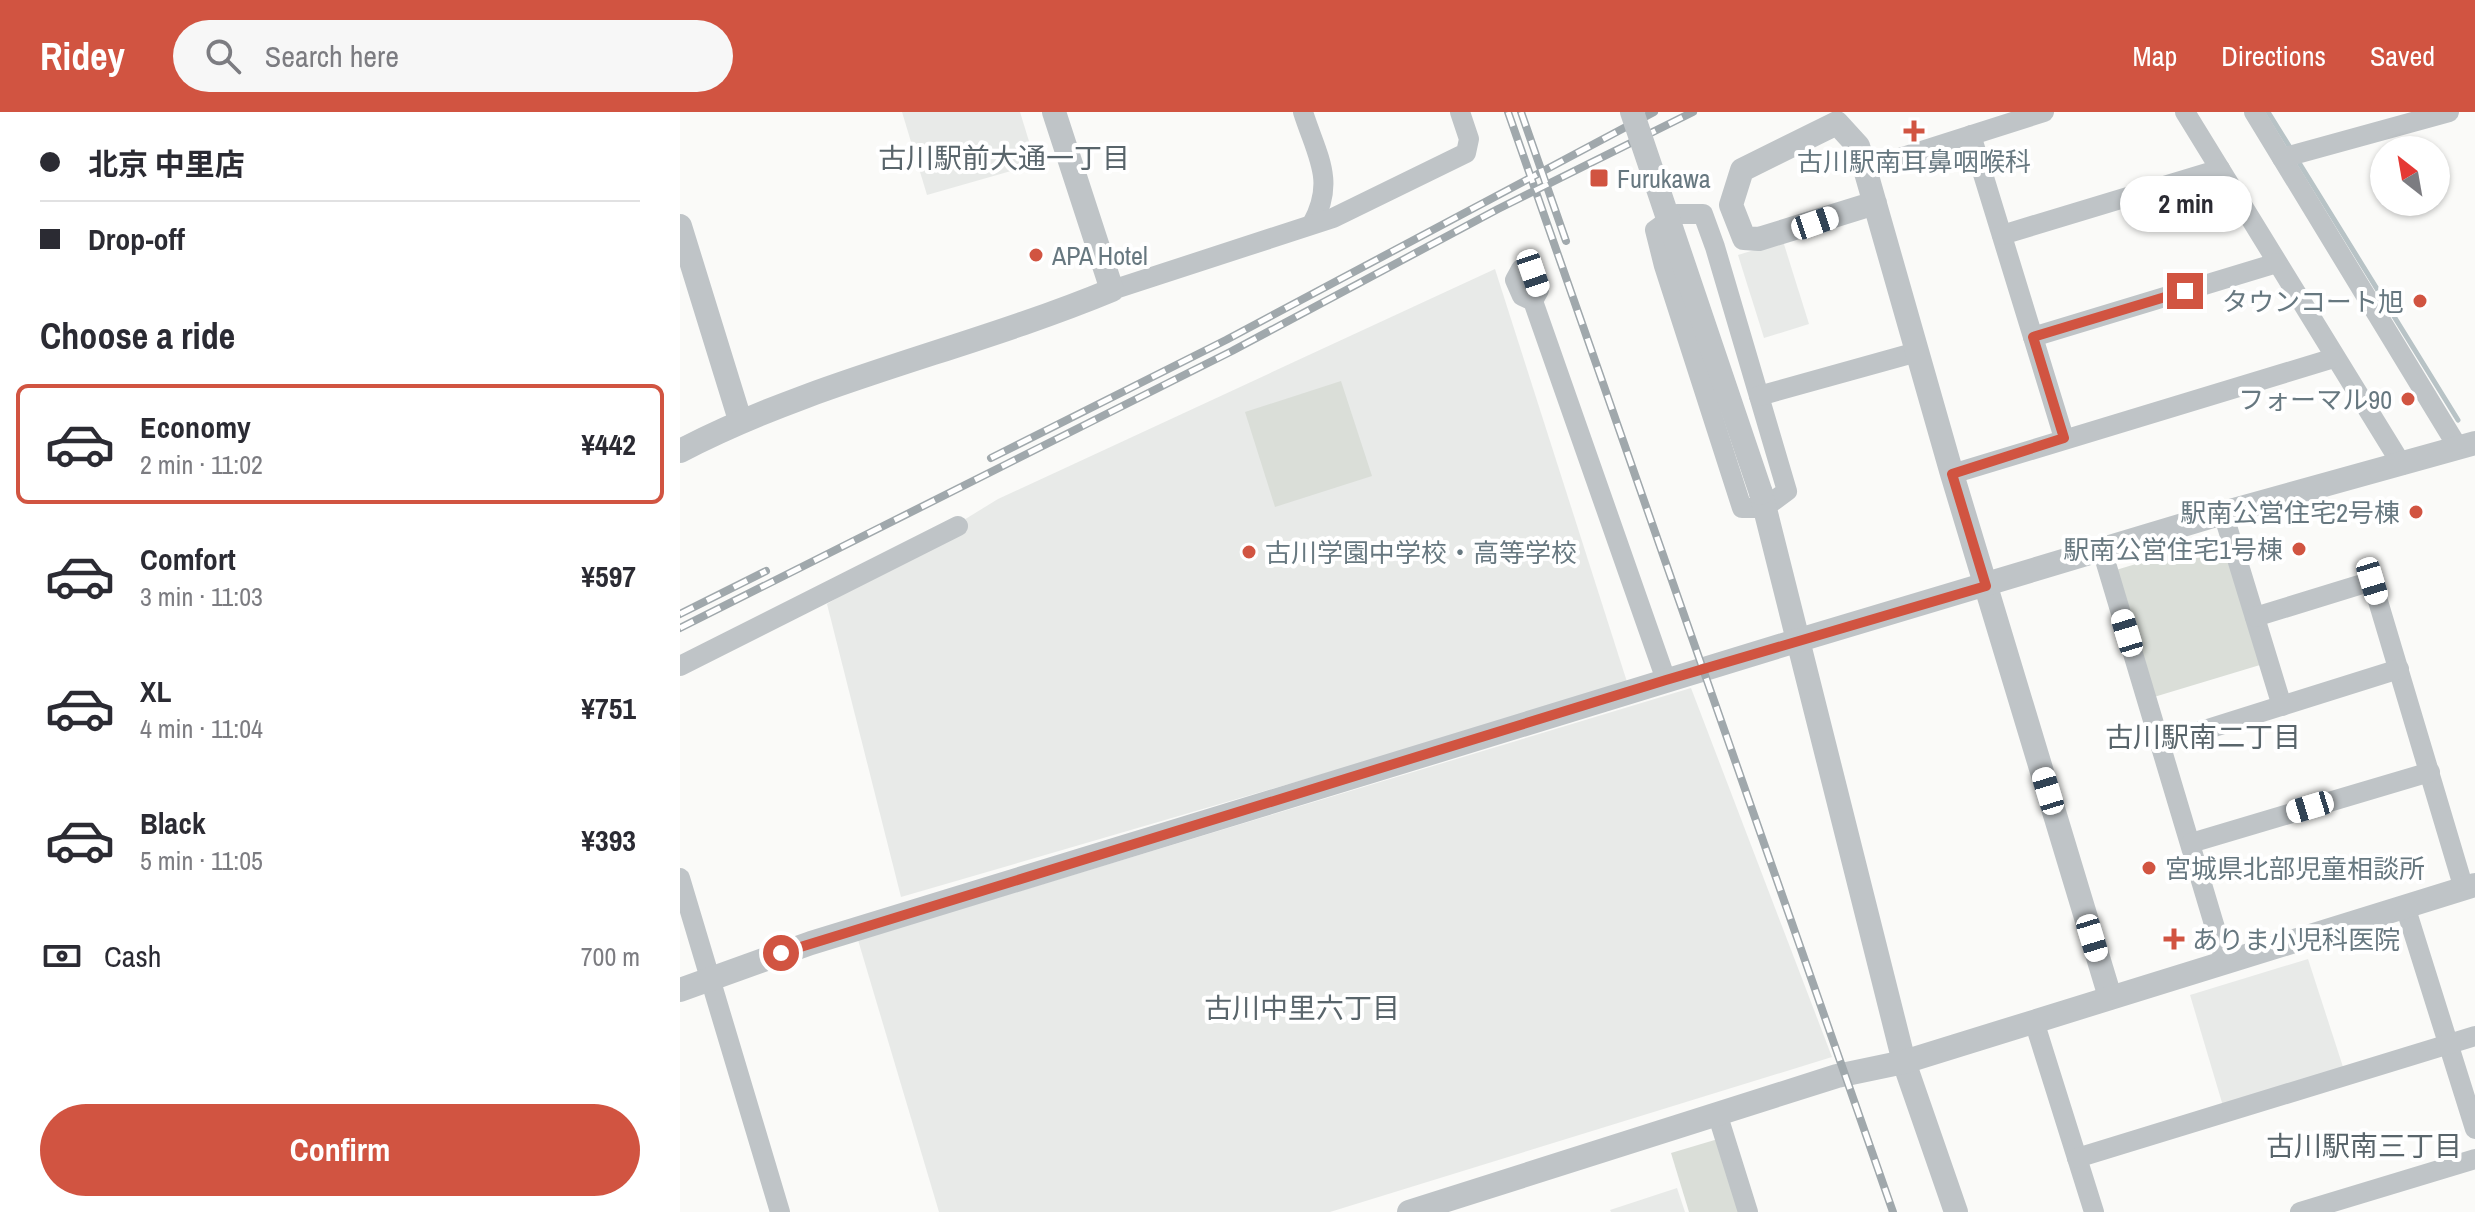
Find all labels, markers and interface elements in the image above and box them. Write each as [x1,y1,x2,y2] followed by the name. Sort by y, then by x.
[173,20,733,92] search box
[40,31,125,82] text: Ridey
[201,34,245,78] icon: search
[265,36,399,76] text: Search here
[2133,37,2177,75] text: Map
[2221,37,2326,75] text: Directions
[2370,37,2435,75] text: Saved
[1903,120,1925,142] marker: 古川駅南耳鼻咽喉科
[2370,136,2450,216] north arrow
[2370,136,2450,216] map controls
[878,139,1130,177] district label: 古川駅前大通一丁目
[88,144,245,184] text: 北京 中里店
[1797,144,2031,179] place label: 古川駅南耳鼻咽喉科
[1617,161,1711,196] place label: Furukawa
[1588,167,1610,189] marker: Furukawa
[2119,175,2251,231] callout: 2 min
[2158,186,2214,221] text: 2 min
[1788,204,1842,242] car
[88,219,185,259] text: Drop-off
[1051,238,1148,273] place label: APA Hotel
[1027,246,1045,264] marker: APA Hotel
[1514,246,1552,300] car
[2167,273,2203,309] route end
[2222,284,2404,319] place label: タウンコート旭
[2411,292,2429,310] marker: タウンコート旭
[40,312,235,360] text: Choose a ride
[2238,382,2392,417] place label: フォーマル90
[2399,390,2417,408] marker: フォーマル90
[140,407,251,447] text: Economy
[44,408,116,480] icon: car
[581,424,636,464] text: ¥442
[140,447,263,482] text: 2 min · 11:02
[2180,495,2400,530] place label: 駅南公営住宅2号棟
[2407,503,2425,521] marker: 駅南公営住宅2号棟
[2063,532,2283,567] place label: 駅南公営住宅1号棟
[1265,535,1577,570] place label: 古川学園中学校・高等学校
[140,539,236,579] text: Comfort
[44,540,116,612] icon: car
[2290,540,2308,558] marker: 駅南公営住宅1号棟
[1240,543,1258,561] marker: 古川学園中学校・高等学校
[2354,555,2390,607] car
[581,556,636,596] text: ¥597
[140,579,263,614] text: 3 min · 11:03
[2109,607,2145,659] car
[140,671,171,711] text: XL
[44,672,116,744] icon: car
[581,688,636,728] text: ¥751
[140,711,263,746] text: 4 min · 11:04
[2105,718,2301,756] district label: 古川駅南二丁目
[2030,765,2066,817] car
[2284,789,2336,825] car
[140,803,206,843] text: Black
[44,804,116,876] icon: car
[581,820,636,860] text: ¥393
[140,843,263,878] text: 5 min · 11:05
[2165,851,2425,886] place label: 宮城県北部児童相談所
[2140,859,2158,877] marker: 宮城県北部児童相談所
[2074,912,2110,964] car
[2192,922,2400,957] place label: ありま小児科医院
[2163,928,2185,950] marker: ありま小児科医院
[40,934,84,978] icon: cash
[763,935,799,971] route start
[104,936,161,976] text: Cash
[581,939,640,974] text: 700 m
[1204,989,1400,1027] district label: 古川中里六丁目
[40,1104,640,1196] button: Confirm
[2266,1127,2462,1165] district label: 古川駅南三丁目

